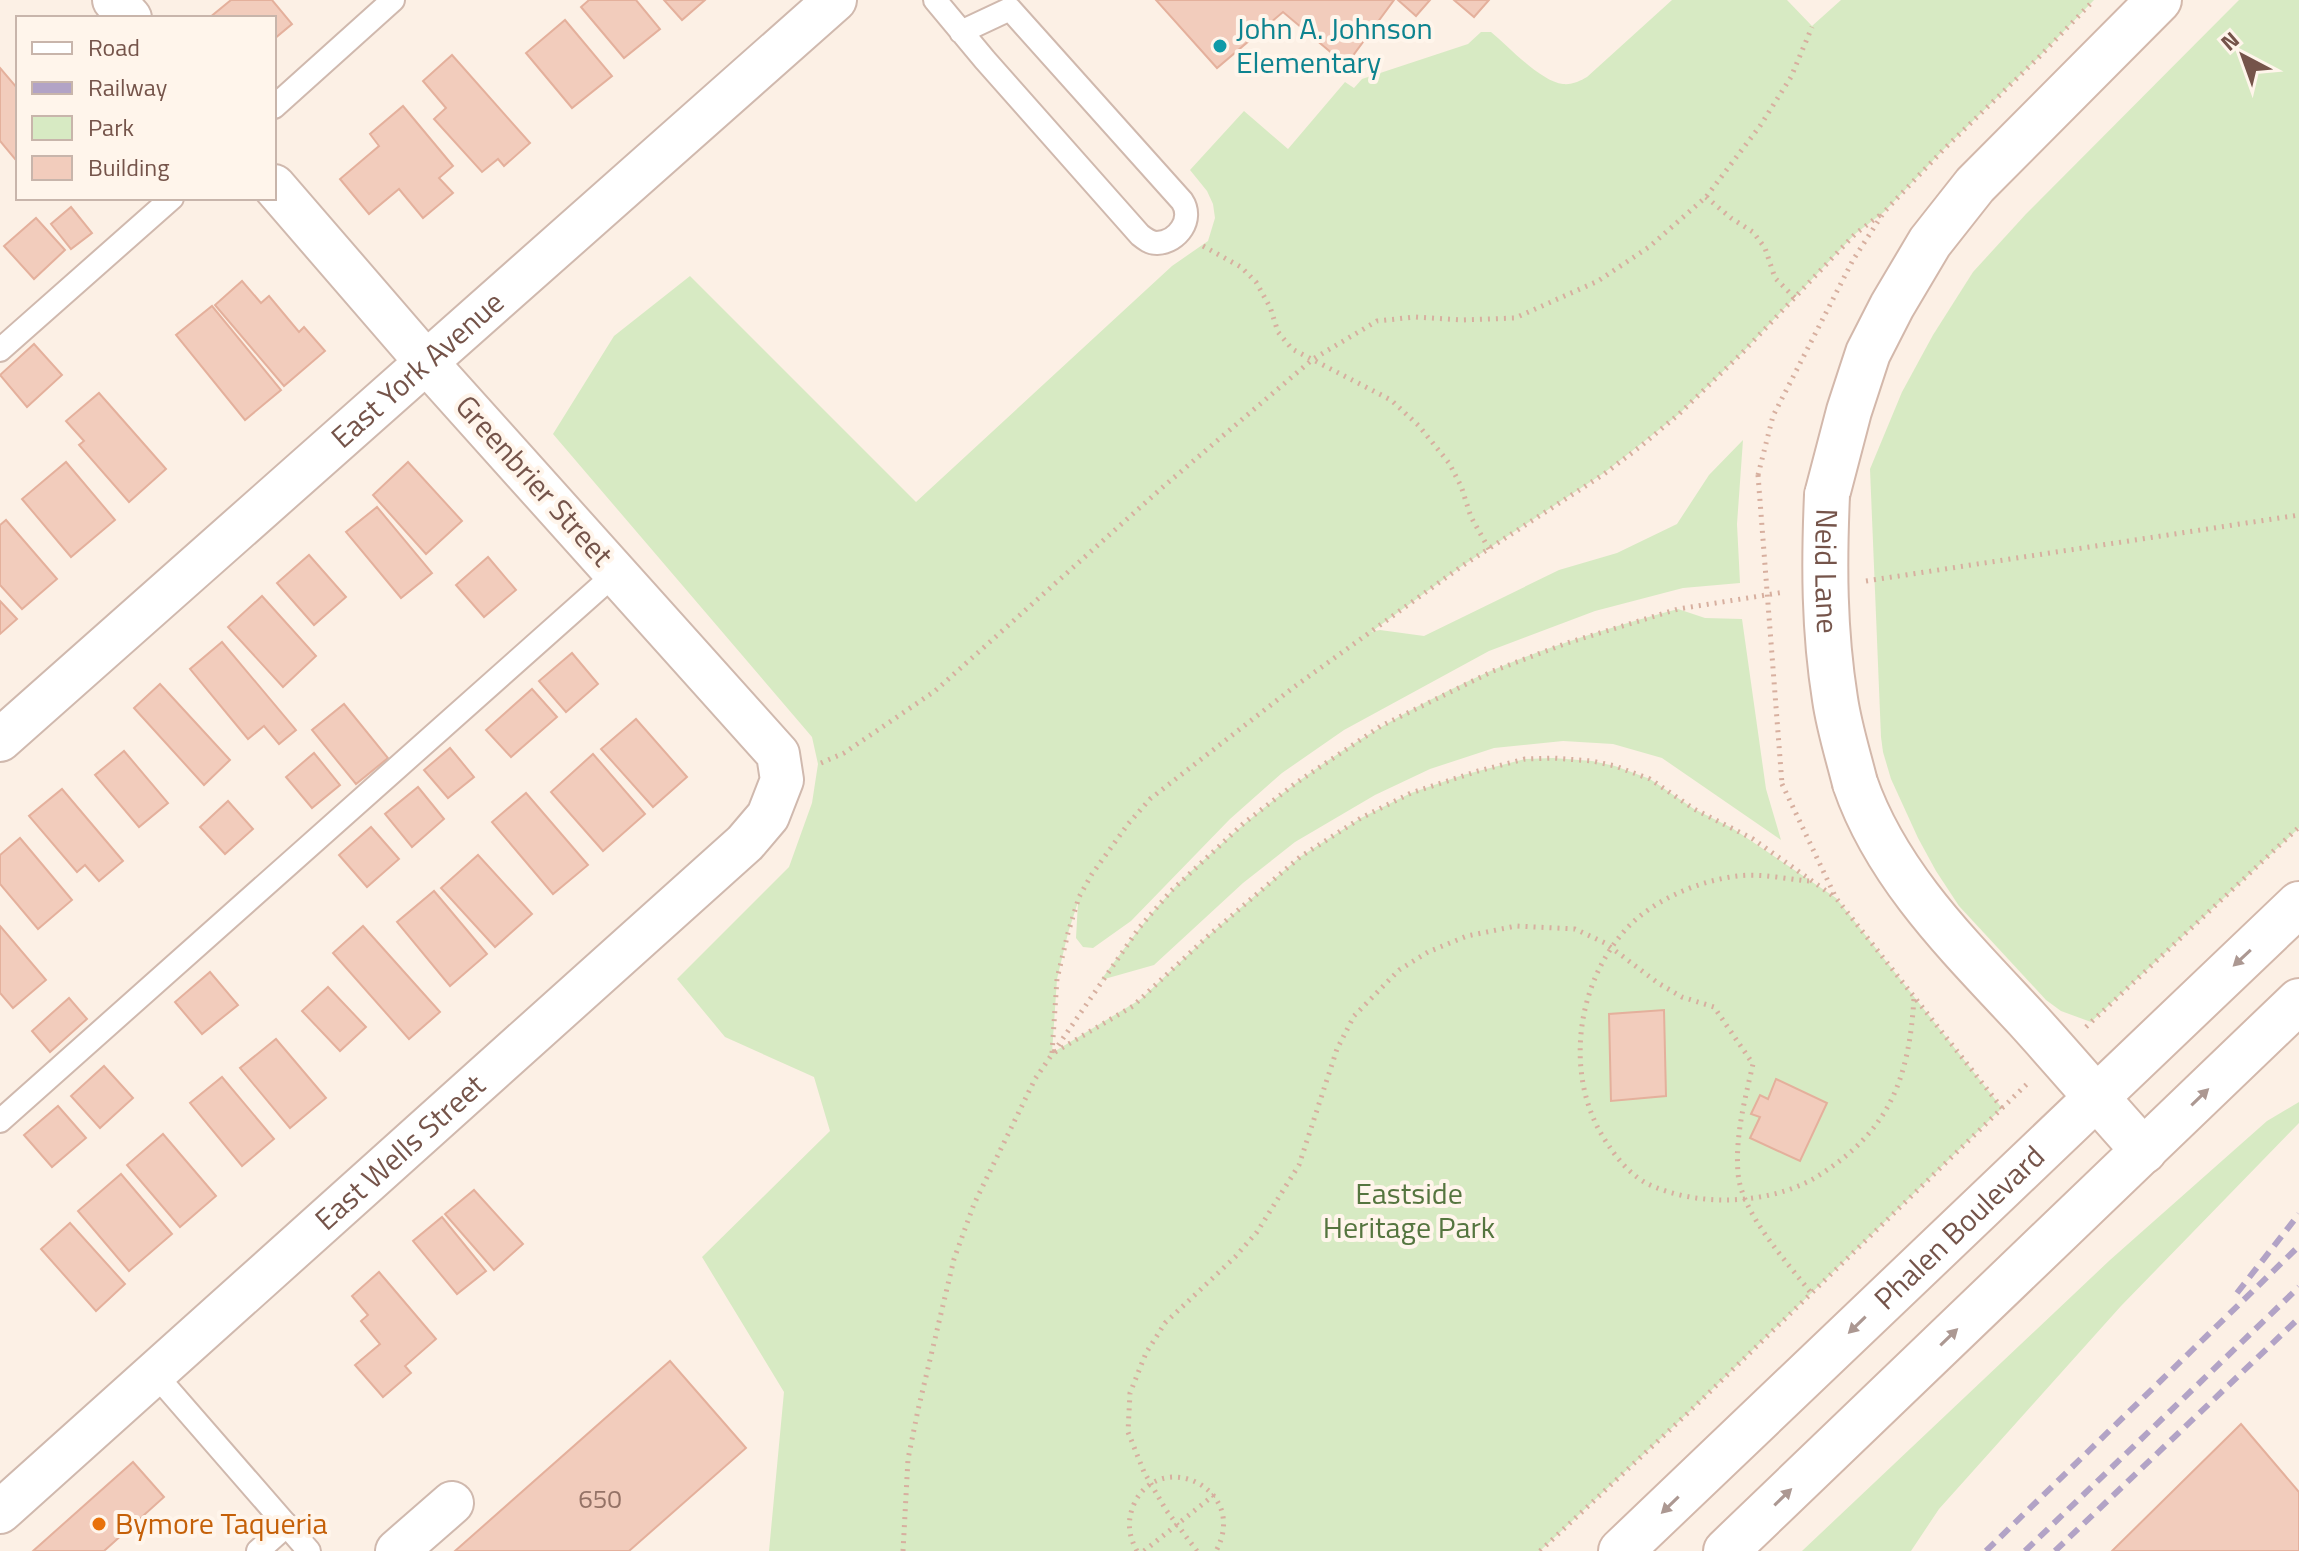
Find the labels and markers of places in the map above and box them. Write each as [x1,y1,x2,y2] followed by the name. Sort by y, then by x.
[1236,5,1433,85] place label: John A. Johnson Elementary
[1211,37,1229,55] marker: John A. Johnson Elementary
[115,1500,328,1546] place label: Bymore Taqueria
[90,1515,108,1533] marker: Bymore Taqueria

